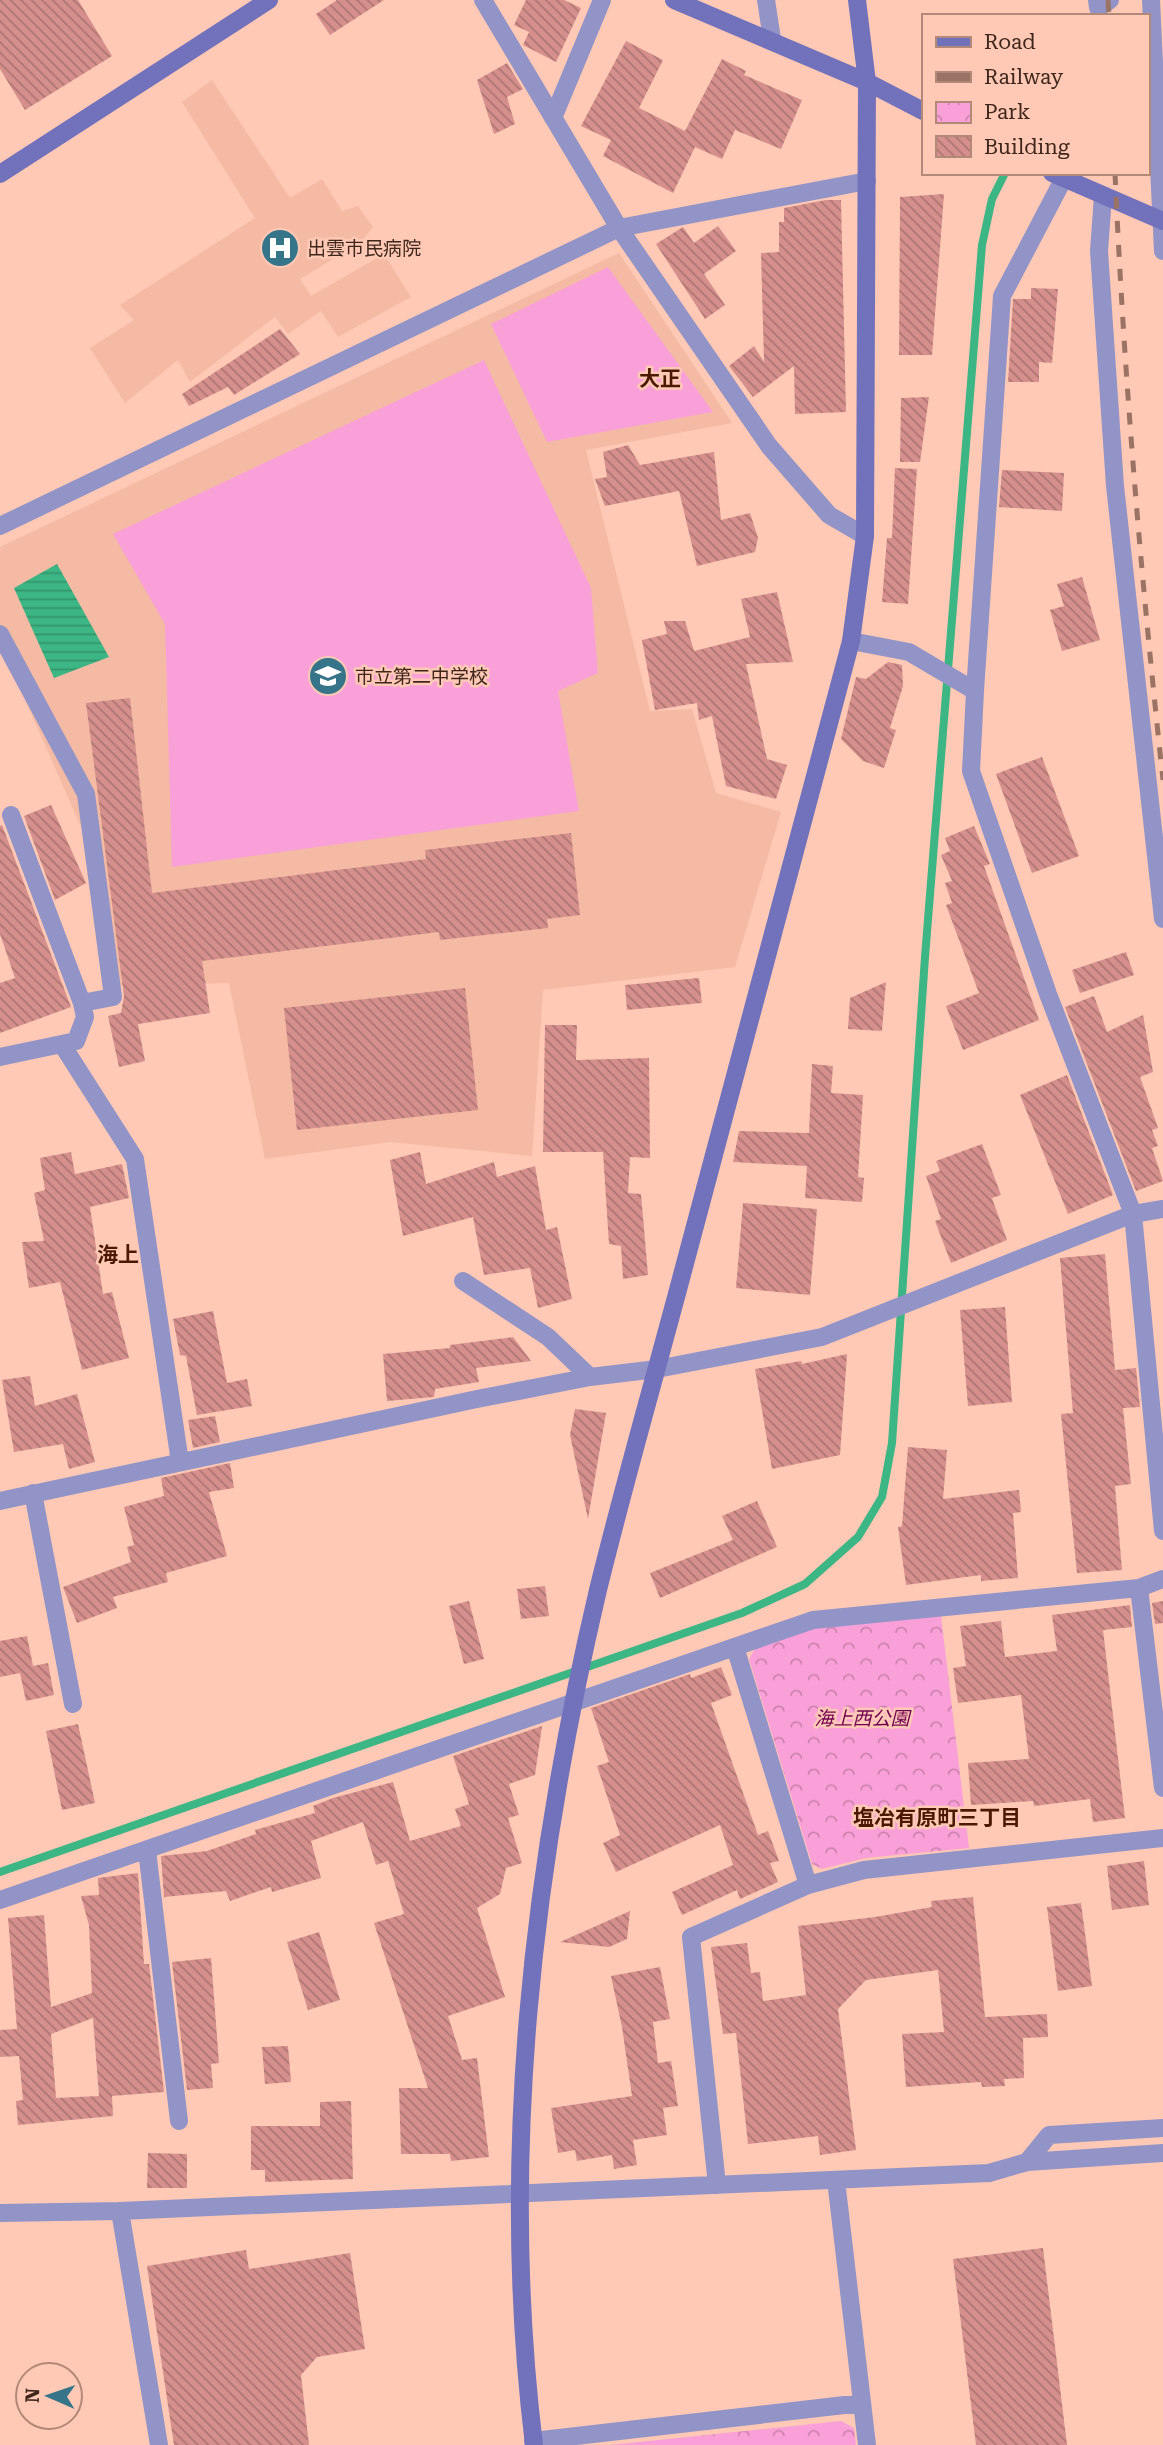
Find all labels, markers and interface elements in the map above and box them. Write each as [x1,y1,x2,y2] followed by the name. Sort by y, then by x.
[922,14,1149,175] legend
[984,30,1036,54] text: Road
[984,65,1064,89] text: Railway
[984,100,1030,124] text: Park
[984,135,1070,159] text: Building
[259,227,301,269] hospital icon: 出雲市民病院
[307,237,421,260] place label: 出雲市民病院
[639,367,681,391] district label: 大正
[307,655,349,697] school or university icon: 市立第二中学校
[355,665,488,688] place label: 市立第二中学校
[97,1243,139,1267] district label: 海上
[814,1707,912,1730] park label: 海上西公園
[853,1806,1021,1830] district label: 塩冶有原町三丁目
[14,2361,84,2431] north arrow
[21,2387,44,2403] text: N

